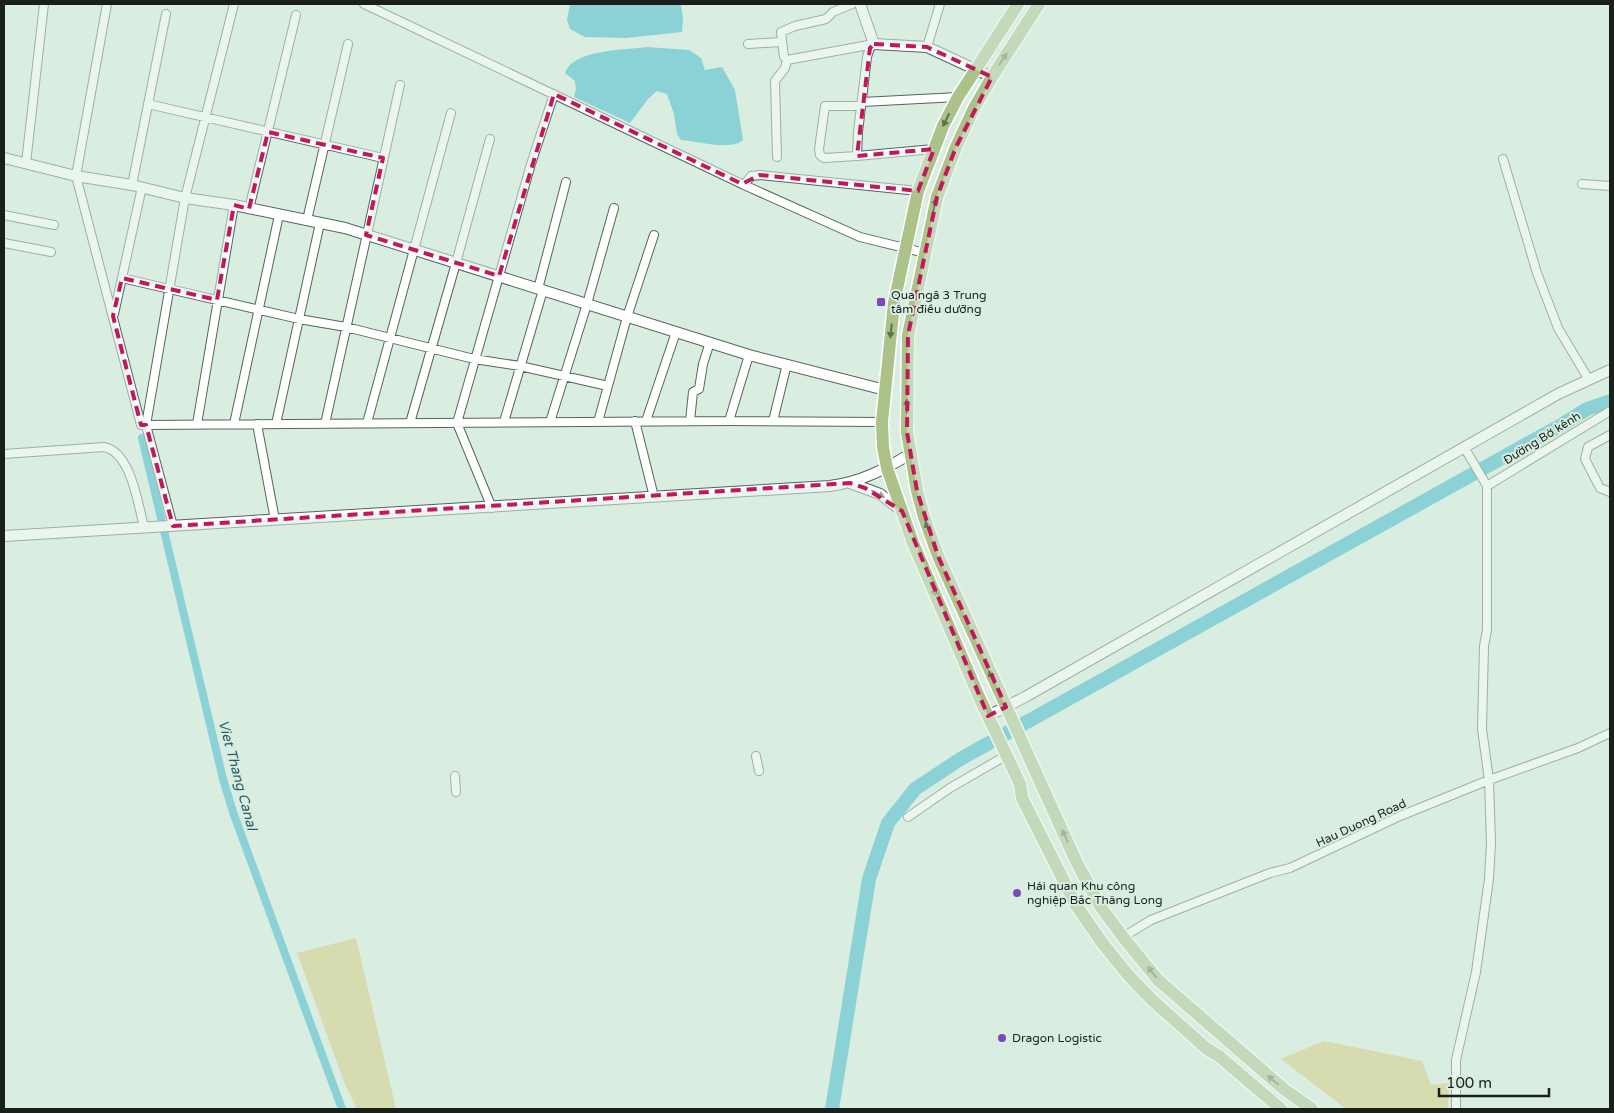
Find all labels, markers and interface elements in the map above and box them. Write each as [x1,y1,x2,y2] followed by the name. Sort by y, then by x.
[999,52,1008,66] one-way arrow
[942,113,950,127] one-way arrow
[931,198,939,213] one-way arrow
[891,288,987,316] place label: Qua ngã 3 Trung tâm điều dưỡng
[875,296,887,308] marker: Qua ngã 3 Trung tâm điều dưỡng
[886,324,894,340] one-way arrow
[903,398,911,414] one-way arrow
[1501,409,1583,467] street label: Đường Bờ kênh
[871,490,885,498] one-way arrow
[924,521,931,536] one-way arrow
[930,582,938,596] one-way arrow
[988,670,996,684] one-way arrow
[215,718,261,834] water label: Viet Thang Canal
[1314,796,1408,850] street label: Hau Duong Road
[1060,829,1068,843] one-way arrow
[1027,879,1163,907] place label: Hải quan Khu công nghiệp Bắc Thăng Long
[1011,887,1023,899] marker: Hải quan Khu công nghiệp Bắc Thăng Long
[1146,966,1157,979] one-way arrow
[1012,1031,1102,1045] place label: Dragon Logistic
[996,1032,1008,1044] marker: Dragon Logistic
[1439,1066,1549,1098] scale bar
[1267,1074,1280,1085] one-way arrow
[1446,1074,1492,1092] text: 100 m

